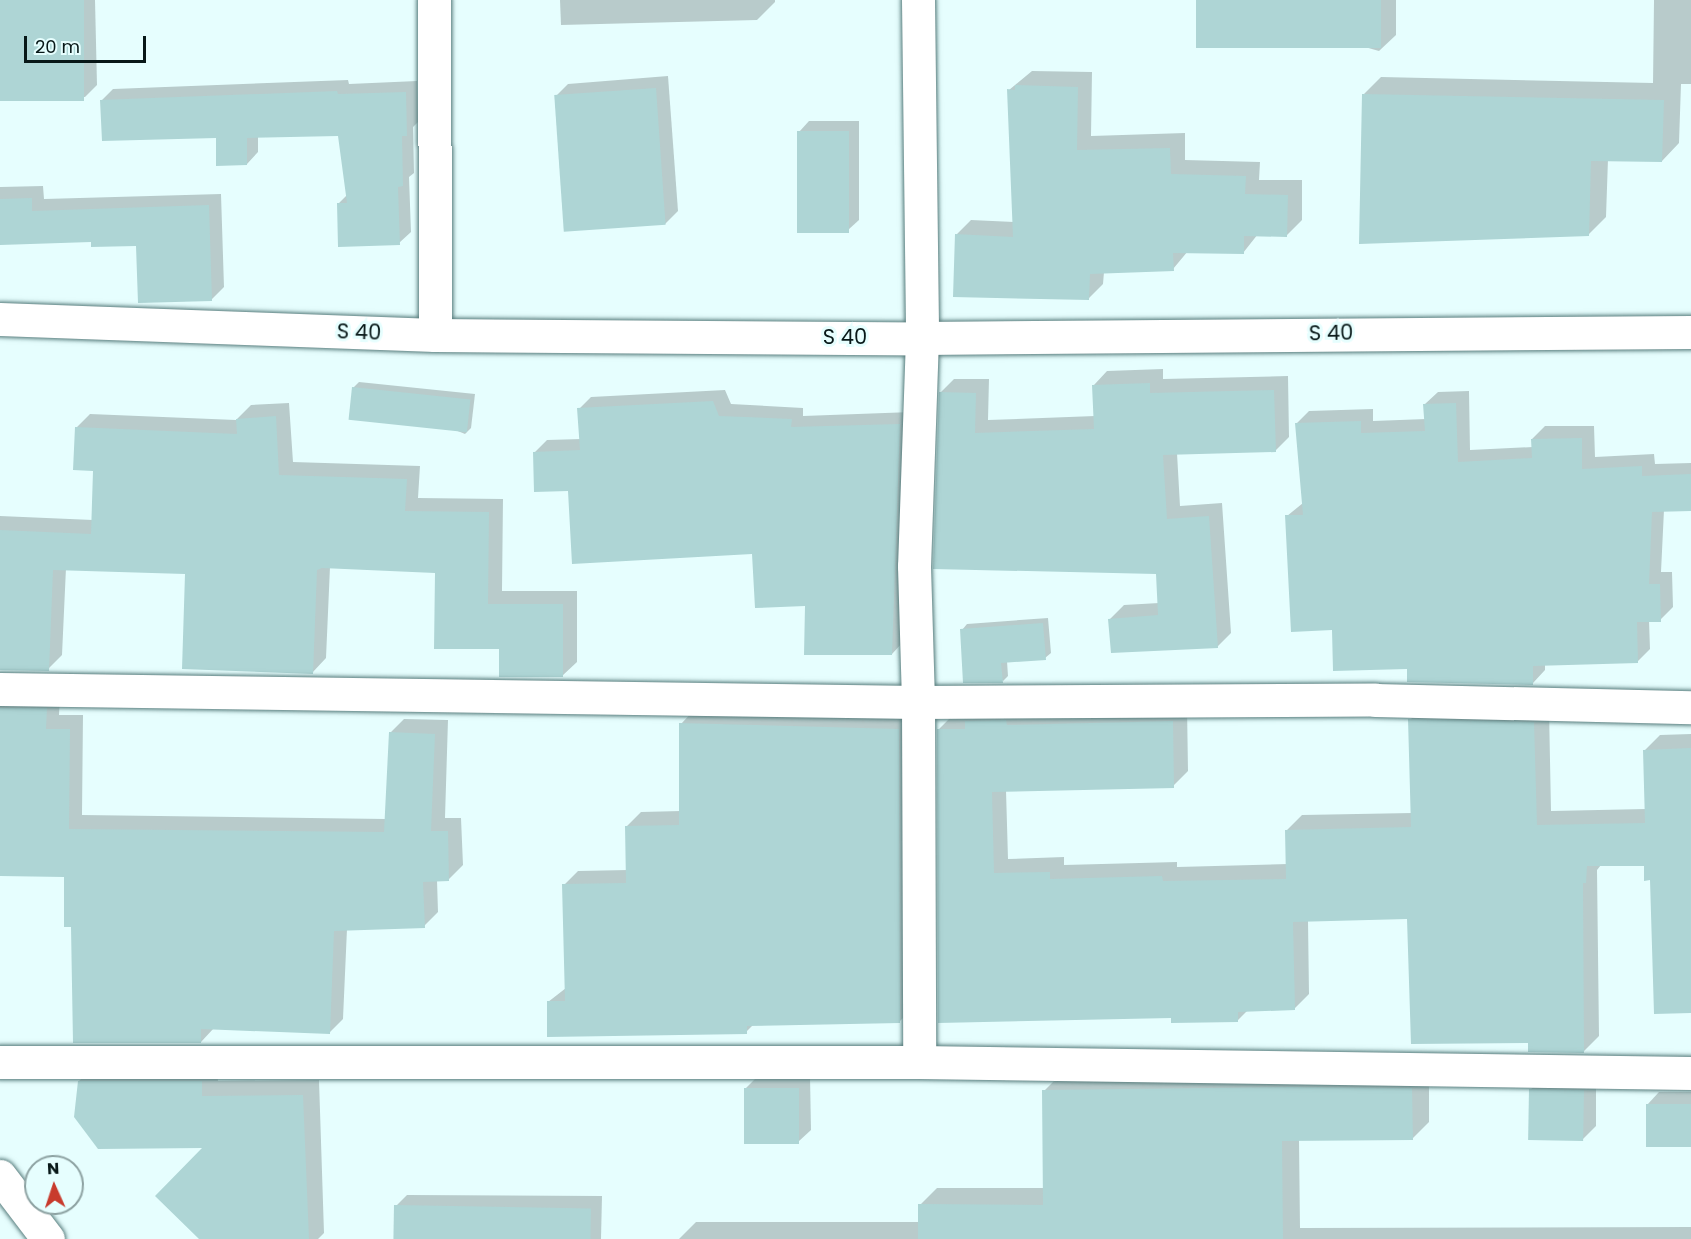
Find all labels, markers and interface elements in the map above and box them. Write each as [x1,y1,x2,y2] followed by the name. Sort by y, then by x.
[27,24,148,62] scale bar
[35,34,80,59] text: 20 m
[336,319,382,345] street label: S 40
[1309,320,1353,346] street label: S 40
[823,324,867,350] street label: S 40
[24,1155,84,1215] north arrow
[47,1157,60,1180] text: N

